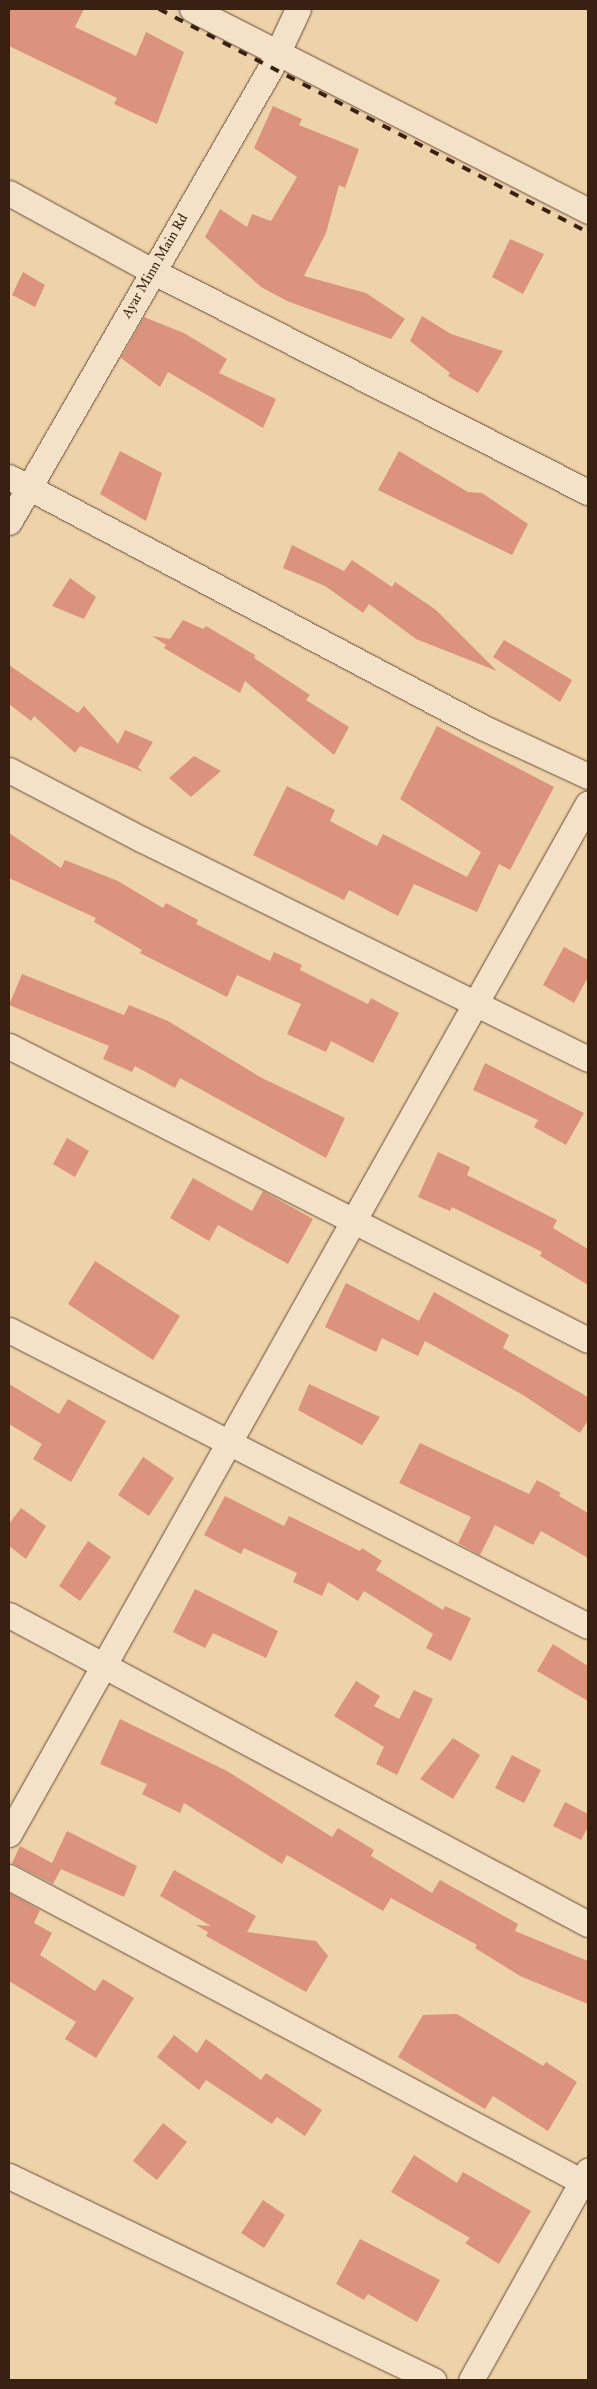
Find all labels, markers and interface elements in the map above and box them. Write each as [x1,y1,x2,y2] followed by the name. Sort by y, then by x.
[118,211,192,321] street label: Ayar Minn Main Rd

